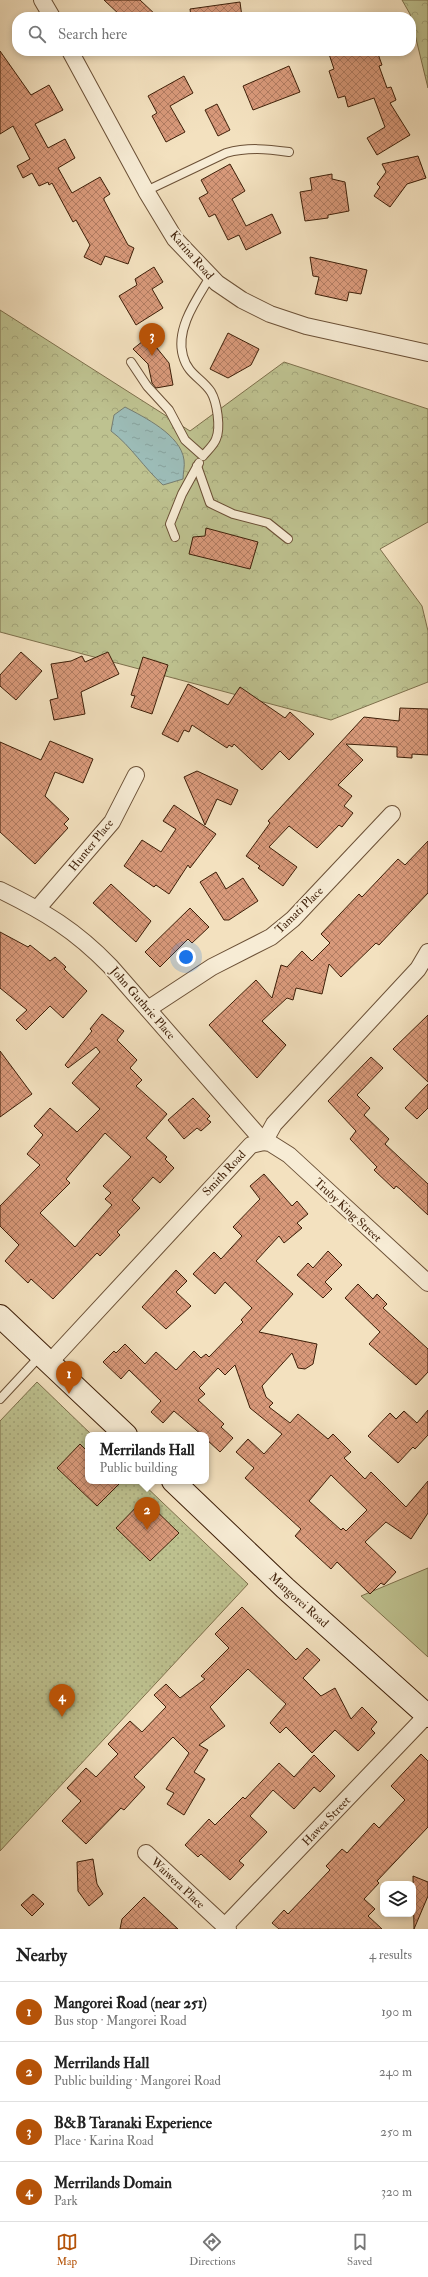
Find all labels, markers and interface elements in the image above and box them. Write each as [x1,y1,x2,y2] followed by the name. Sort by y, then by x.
[12,12,416,56] search box
[26,23,48,45] icon: search
[58,25,127,44] text: Search here
[166,228,217,283] street label: Karina Road
[139,323,165,356] pin: 3
[66,816,117,874] street label: Hunter Place
[272,884,327,937] street label: Tamati Place
[176,947,196,967] your location
[106,963,178,1043] street label: John Guthrie Place
[199,1147,249,1199] street label: Smith Road
[311,1175,385,1246] street label: Truby King Street
[56,1361,82,1394] pin: 1
[85,1432,209,1484] popup
[99,1441,195,1460] text: Merrilands Hall
[99,1460,177,1476] text: Public building
[134,1497,160,1530] pin: 2
[266,1570,331,1631] street label: Mangorei Road
[49,1684,75,1717] pin: 4
[299,1793,354,1849] street label: Hawea Street
[147,1854,208,1912] street label: Waiwera Place
[380,1881,416,1917] map controls
[380,1881,416,1917] button: layers
[16,1945,67,1966] text: Nearby
[369,1947,412,1963] text: 4 results
[54,1994,207,2013] text: Mangorei Road (near 251)
[27,2004,31,2020] text: 1
[381,2004,412,2020] text: 190 m
[54,2013,187,2029] text: Bus stop · Mangorei Road
[54,2054,149,2073] text: Merrilands Hall
[26,2064,32,2080] text: 2
[379,2064,412,2080] text: 240 m
[54,2073,221,2089] text: Public building · Mangorei Road
[54,2114,212,2133] text: B&B Taranaki Experience
[27,2124,32,2140] text: 3
[380,2124,412,2140] text: 250 m
[54,2133,154,2149] text: Place · Karina Road
[54,2174,172,2193] text: Merrilands Domain
[25,2184,33,2200] text: 4
[381,2184,412,2200] text: 320 m
[54,2193,78,2209] text: Park
[56,2231,78,2268] tab: Map
[189,2231,236,2268] tab: Directions
[347,2231,372,2268] tab: Saved

